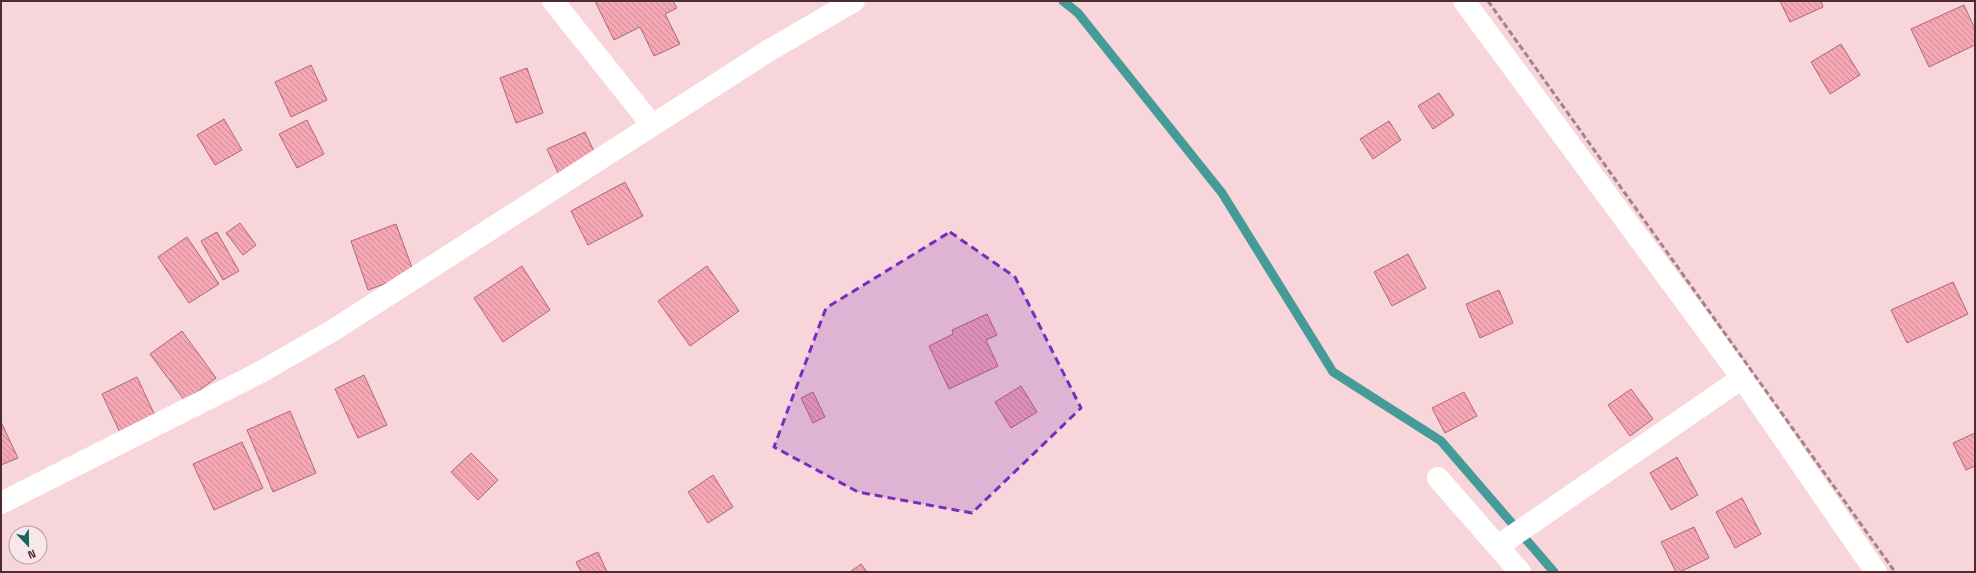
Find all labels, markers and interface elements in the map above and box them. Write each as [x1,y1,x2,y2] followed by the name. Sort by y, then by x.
[8,525,48,565] north arrow
[26,546,38,562] text: N

